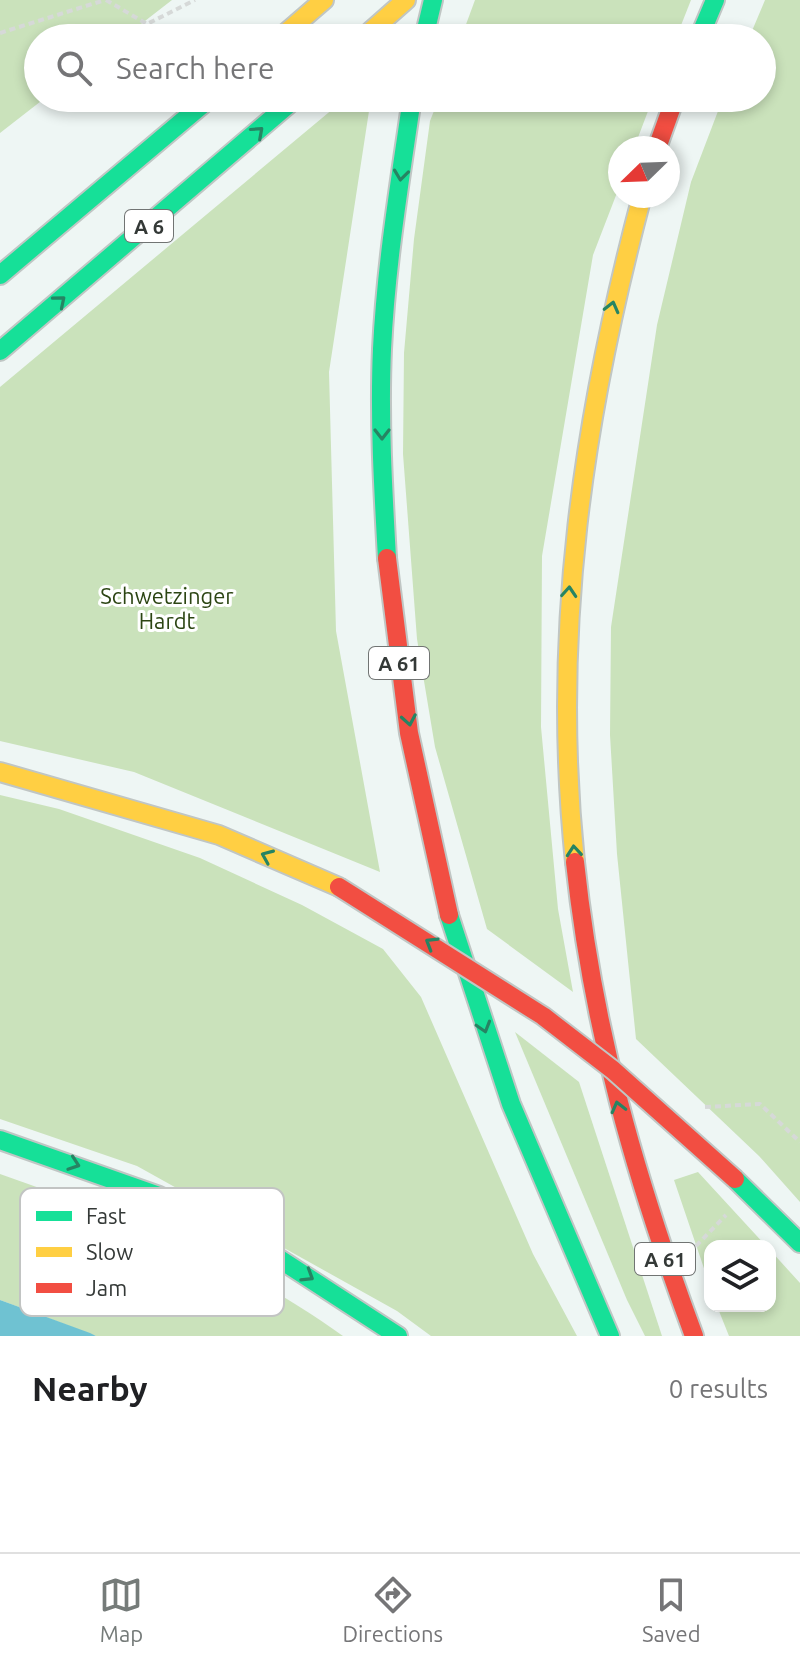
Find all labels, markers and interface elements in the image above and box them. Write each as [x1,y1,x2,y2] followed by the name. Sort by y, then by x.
[24,24,776,112] search box
[52,46,96,90] icon: search
[116,51,275,85] text: Search here
[248,128,263,142] one-way arrow
[608,136,680,208] north arrow
[393,168,410,182] one-way arrow
[125,210,173,242] road number: A 6
[51,296,65,311] one-way arrow
[602,301,619,315] one-way arrow
[373,428,390,441] one-way arrow
[100,583,234,633] park label: Schwetzinger Hardt
[561,585,578,598] one-way arrow
[369,647,429,679] road number: A 61
[400,714,417,727] one-way arrow
[566,844,583,857] one-way arrow
[261,849,275,865] one-way arrow
[425,938,440,953] one-way arrow
[475,1020,491,1033] one-way arrow
[611,1101,628,1115] one-way arrow
[67,1154,81,1170] one-way arrow
[20,1188,284,1316] legend
[86,1203,127,1228] text: Fast
[86,1239,133,1264] text: Slow
[704,1240,776,1312] map controls
[704,1240,776,1312] button: layers
[635,1243,695,1275] road number: A 61
[299,1267,313,1282] one-way arrow
[86,1275,127,1300] text: Jam
[32,1369,147,1407] text: Nearby
[669,1374,768,1403] text: 0 results
[99,1573,143,1646] tab: Map
[342,1573,443,1646] tab: Directions
[642,1573,701,1646] tab: Saved

